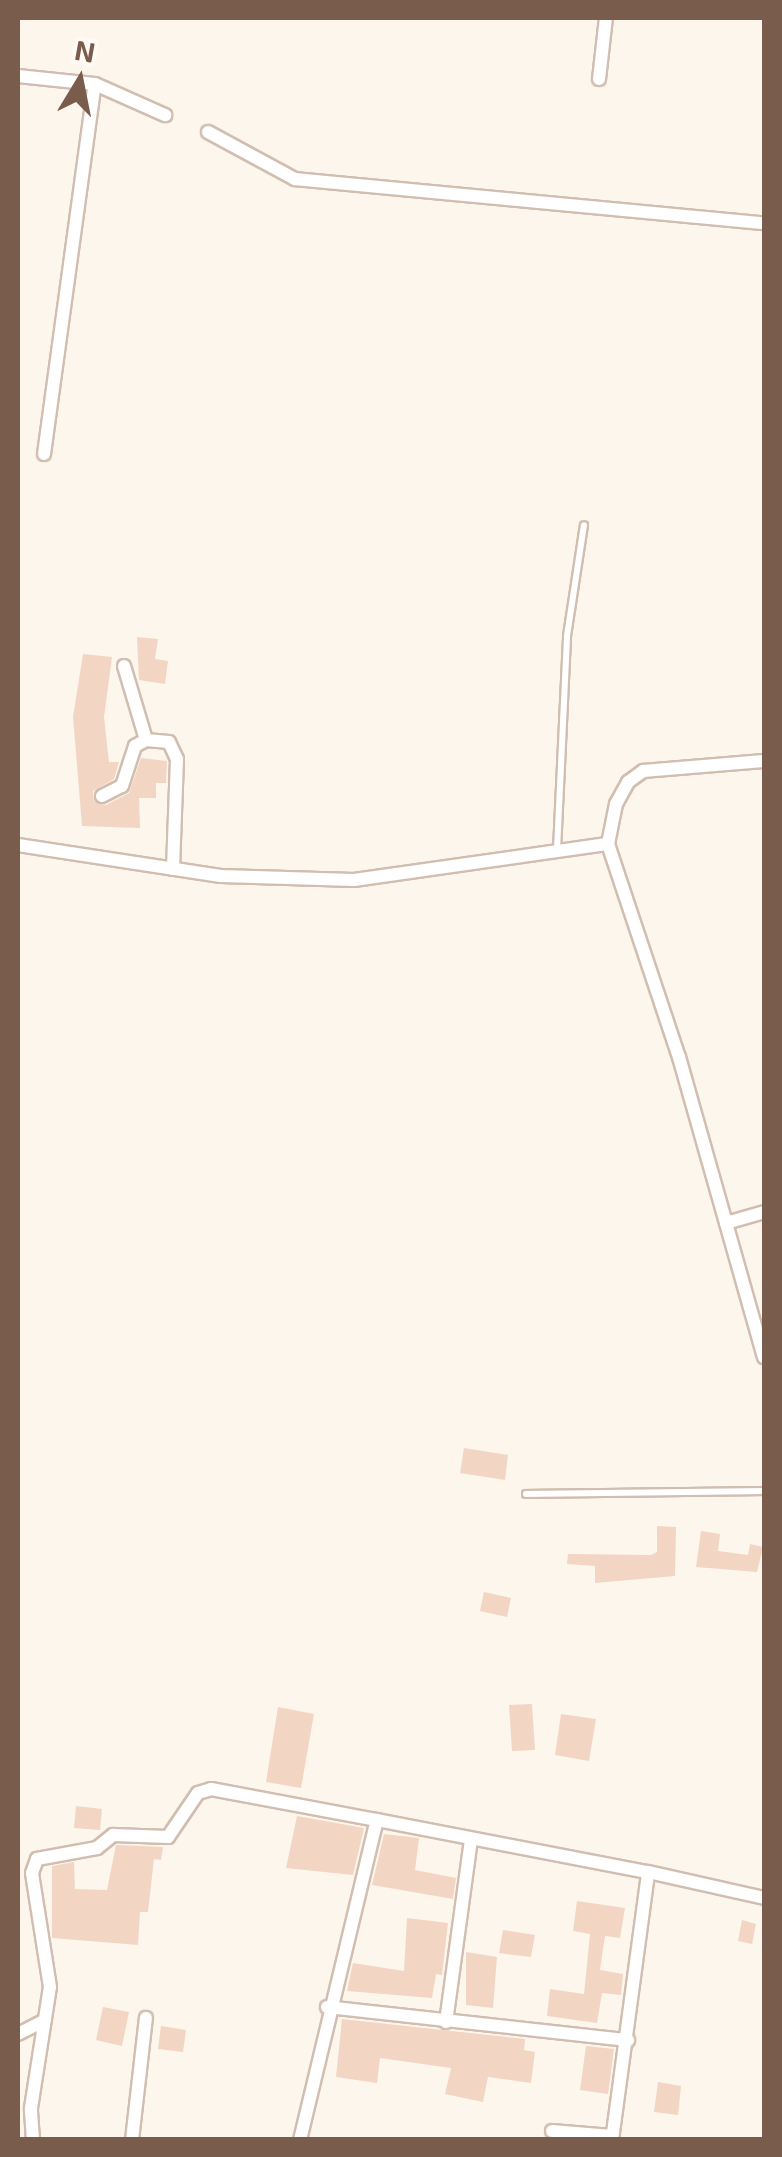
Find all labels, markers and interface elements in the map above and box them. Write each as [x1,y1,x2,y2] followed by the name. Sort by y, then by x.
[30,30,130,130] north arrow
[72,32,98,69] text: N

